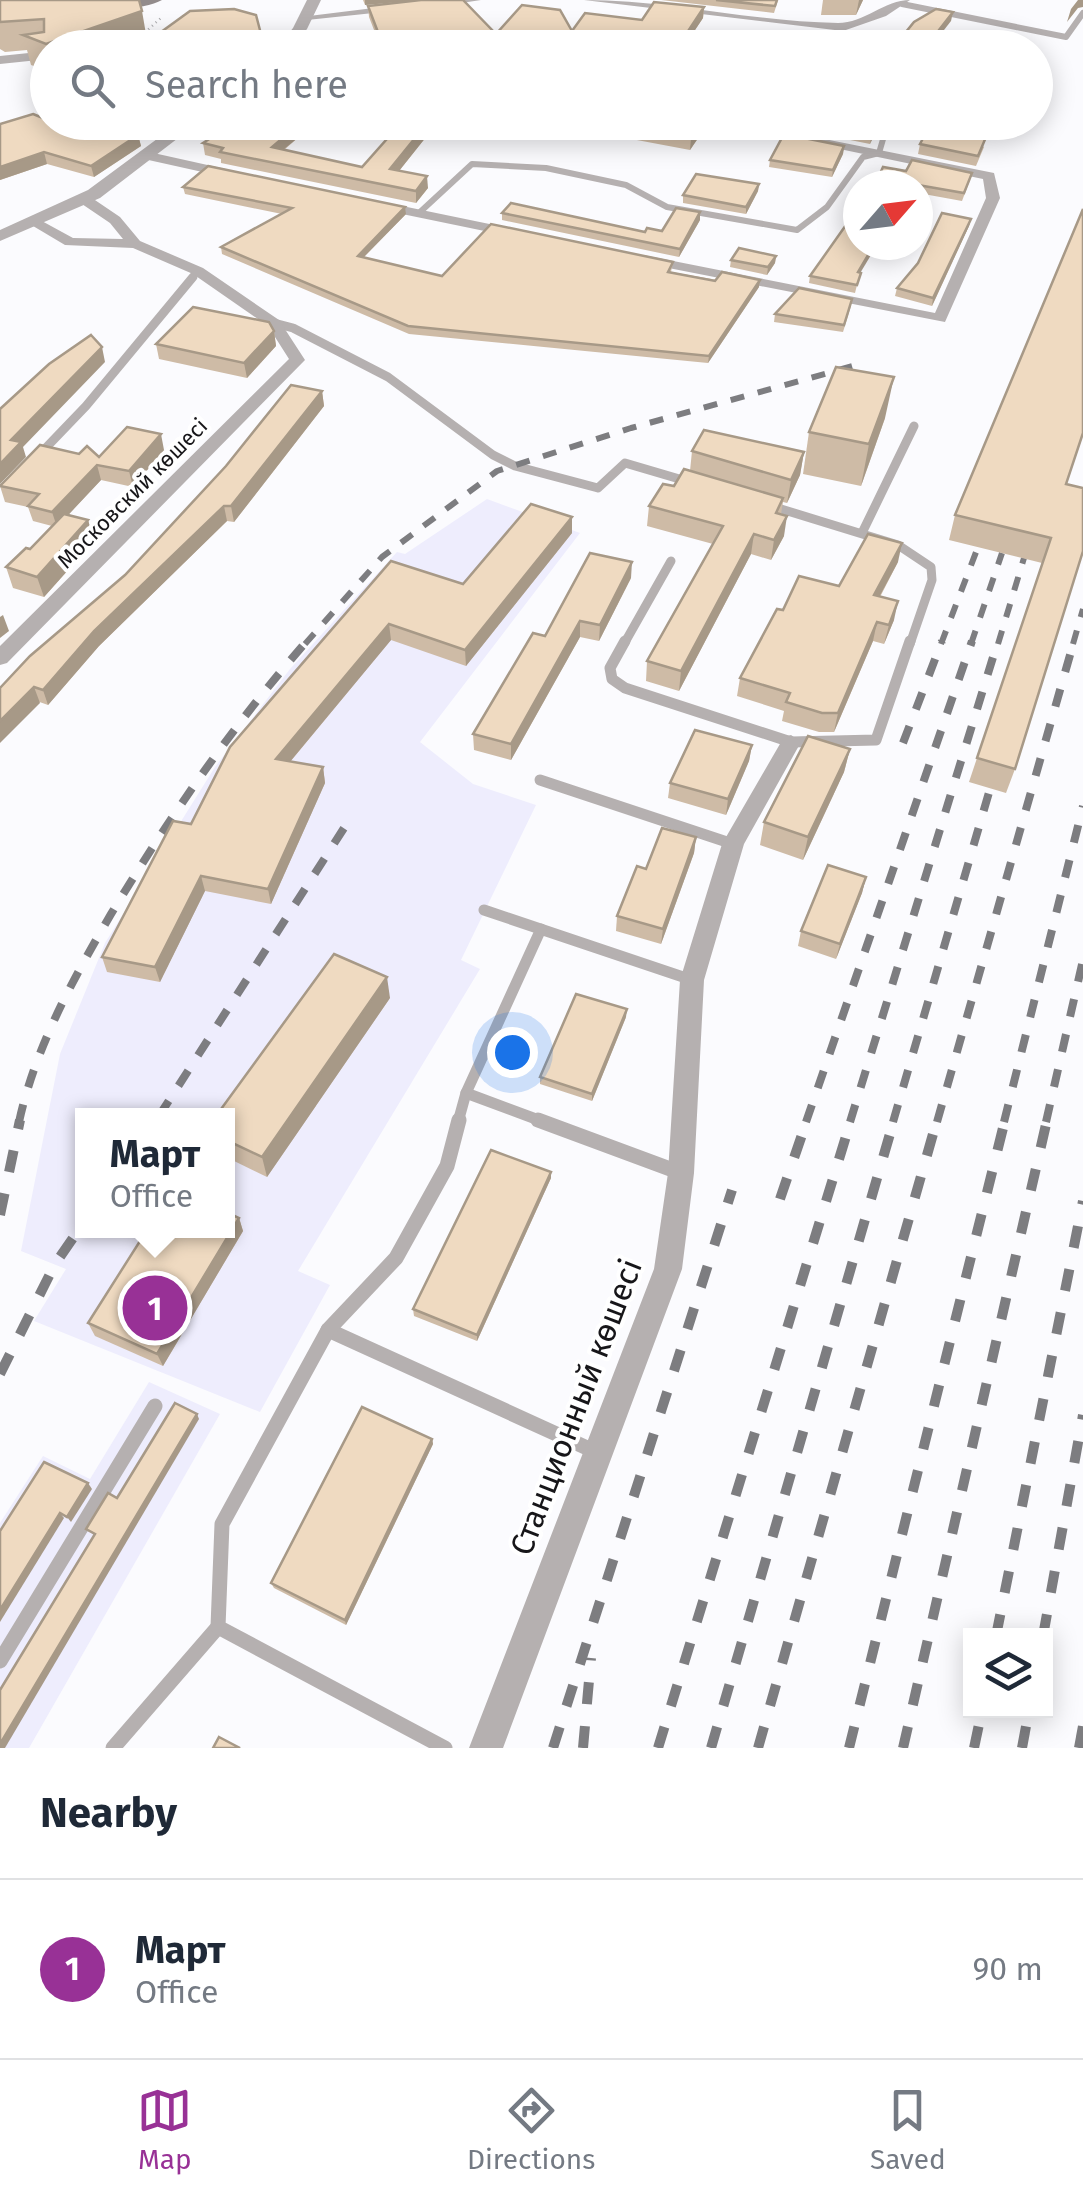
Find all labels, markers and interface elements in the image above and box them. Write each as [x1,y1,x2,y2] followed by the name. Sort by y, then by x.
[30,30,1053,140] search box
[65,58,120,113] icon: search
[145,62,348,108] text: Search here
[843,170,933,260] north arrow
[52,413,213,574] street label: Московский көшесі
[487,1027,538,1078] your location
[75,1108,235,1238] popup
[110,1131,200,1177] text: Март
[110,1177,193,1215] text: Office
[502,1254,650,1560] street label: Станционный көшесі
[122,1270,188,1346] pin: 1
[963,1628,1053,1718] map controls
[963,1628,1053,1718] button: layers
[40,1788,177,1838] text: Nearby
[135,1927,225,1973] text: Март
[65,1950,80,1988] text: 1
[972,1950,1043,1988] text: 90 m
[135,1973,218,2011] text: Office
[137,2083,192,2176] tab: Map
[467,2083,595,2176] tab: Directions
[870,2083,946,2176] tab: Saved

